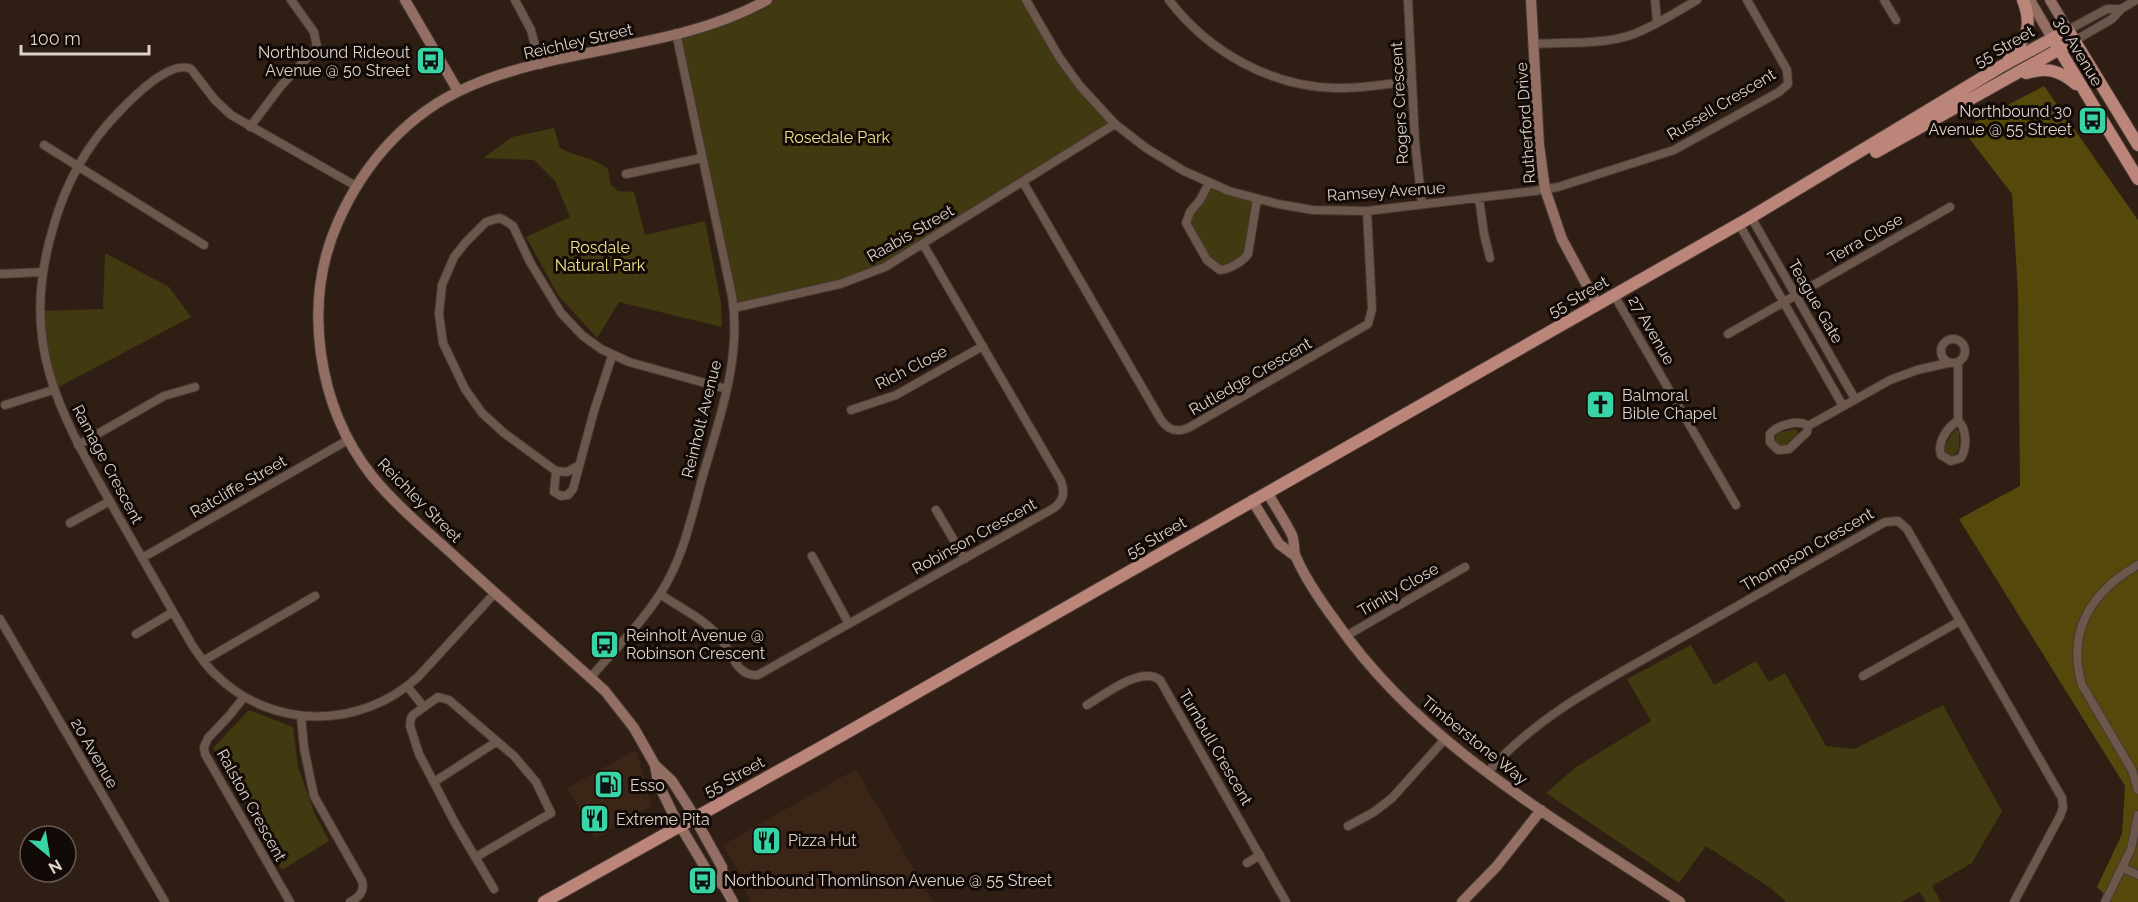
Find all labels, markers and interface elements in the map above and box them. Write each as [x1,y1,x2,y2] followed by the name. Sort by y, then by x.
[2050,13,2107,90] street label: 30 Avenue
[21,18,148,56] scale bar
[522,20,635,63] street label: Reichley Street
[1971,21,2038,71] street label: 55 Street
[30,28,81,49] text: 100 m
[1387,41,1412,165] street label: Rogers Crescent
[258,43,411,80] place label: Northbound Rideout Avenue @ 50 Street
[415,45,447,77] bus stop icon: Northbound Rideout Avenue @ 50 Street
[1512,62,1539,184] street label: Rutherford Drive
[1664,64,1779,144] street label: Russell Crescent
[1928,102,2073,139] place label: Northbound 30 Avenue @ 55 Street
[2077,104,2109,136] bus stop icon: Northbound 30 Avenue @ 55 Street
[784,128,891,147] park label: Rosedale Park
[1326,178,1446,205] street label: Ramsey Avenue
[863,201,958,266] street label: Raabis Street
[1824,209,1906,267] street label: Terra Close
[555,238,646,275] park label: Rosdale Natural Park
[1784,256,1847,347] street label: Teague Gate
[1545,271,1612,321] street label: 55 Street
[1624,292,1679,368] street label: 27 Avenue
[1186,333,1315,419] street label: Rutledge Crescent
[872,341,950,394] street label: Rich Close
[678,358,725,480] street label: Reinholt Avenue
[1622,386,1717,423] place label: Balmoral Bible Chapel
[1585,388,1617,420] church icon: Balmoral Bible Chapel
[68,402,147,528] street label: Ramage Crescent
[187,451,290,522] street label: Ratcliffe Street
[374,454,466,547] street label: Reichley Street
[909,494,1040,578] street label: Robinson Crescent
[1738,503,1878,595] street label: Thompson Crescent
[1123,512,1190,562] street label: 55 Street
[1355,559,1442,620] street label: Trinity Close
[626,626,766,663] place label: Reinholt Avenue @ Robinson Crescent
[589,628,621,660] bus stop icon: Reinholt Avenue @ Robinson Crescent
[1175,686,1257,809] street label: Turnbull Crescent
[1418,692,1532,789] street label: Timberstone Way
[67,715,122,792] street label: 20 Avenue
[213,746,291,865] street label: Ralston Crescent
[701,752,768,801] street label: 55 Street
[593,769,625,801] fuel station icon: Esso
[630,776,665,795] place label: Esso
[579,803,611,835] restaurant icon: Extreme Pita
[616,810,710,829] place label: Extreme Pita
[18,824,78,884] north arrow
[751,824,783,856] restaurant icon: Pizza Hut
[788,831,857,850] place label: Pizza Hut
[45,855,65,878] text: N
[687,864,719,896] bus stop icon: Northbound Thomlinson Avenue @ 55 Street
[724,871,1053,890] place label: Northbound Thomlinson Avenue @ 55 Street

